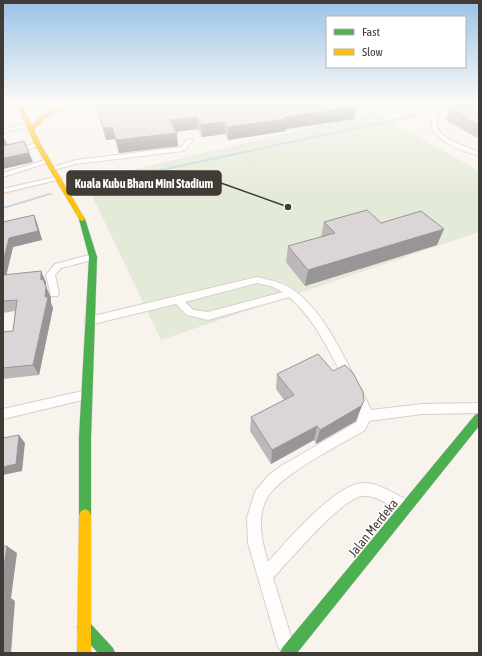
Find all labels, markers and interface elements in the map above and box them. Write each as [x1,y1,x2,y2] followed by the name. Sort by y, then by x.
[326,16,466,68] legend
[362,25,380,39] text: Fast
[362,45,383,59] text: Slow
[67,171,221,195] callout: Kuala Kubu Bharu Mini Stadium
[75,177,213,191] text: Kuala Kubu Bharu Mini Stadium
[345,496,401,560] street label: Jalan Merdeka

